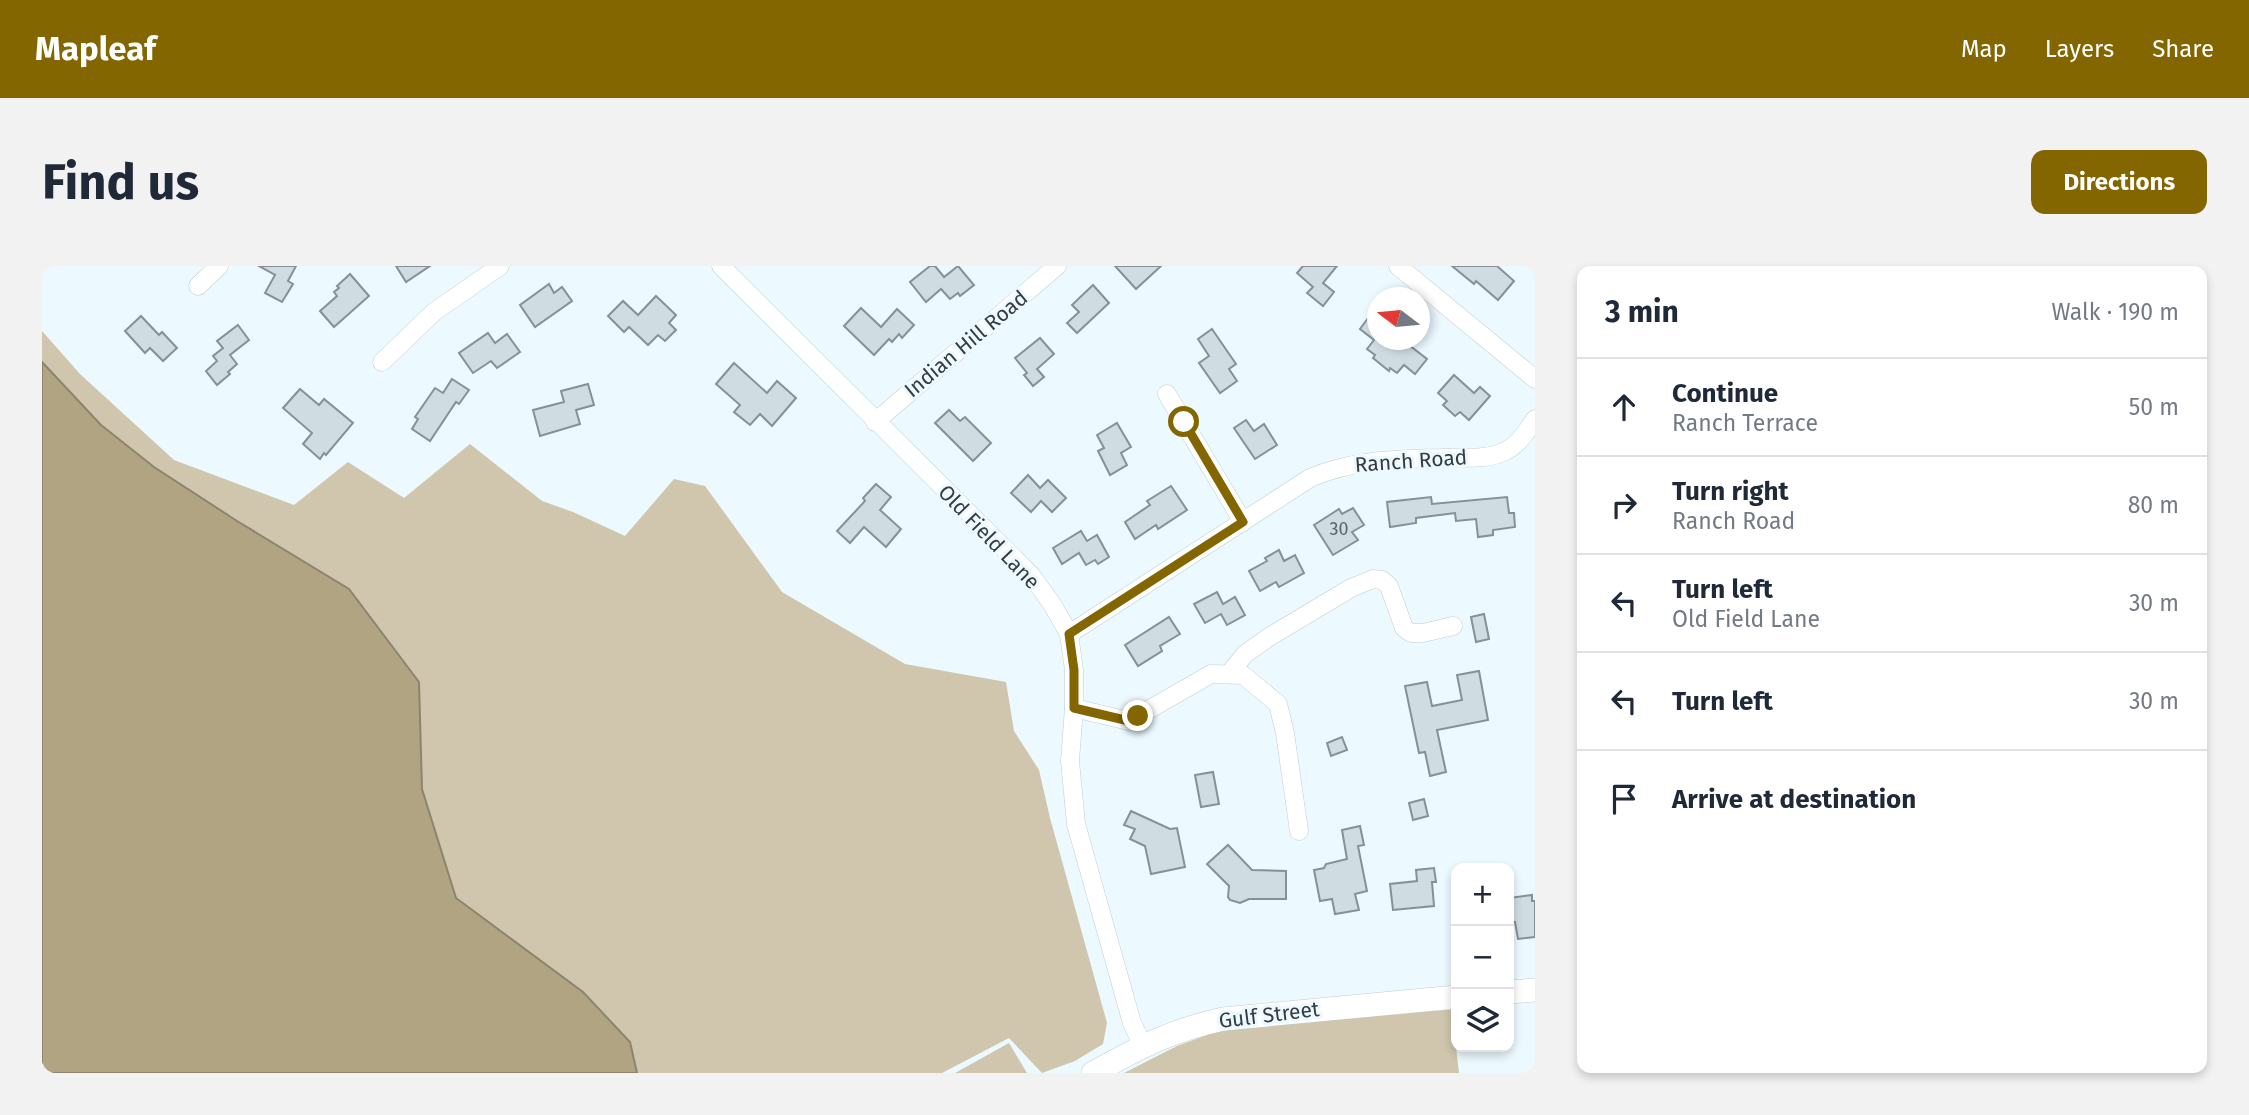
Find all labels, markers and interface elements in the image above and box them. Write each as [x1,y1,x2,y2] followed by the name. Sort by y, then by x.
[35,29,156,69] text: Mapleaf
[1961,35,2007,63] text: Map
[2045,35,2114,63] text: Layers
[2152,35,2214,63] text: Share
[2031,150,2207,214] button: Directions
[42,153,199,212] text: Find us
[899,285,1033,403] street label: Indian Hill Road
[1367,287,1430,350] north arrow
[1605,294,1679,330] text: 3 min
[2052,298,2179,326] text: Walk · 190 m
[1672,378,1778,409] text: Continue
[1605,388,1643,426] icon: ahead
[2129,393,2179,421] text: 50 m
[1168,406,1199,437] route start
[1672,409,1818,437] text: Ranch Terrace
[1354,444,1468,478] street label: Ranch Road
[1672,476,1789,507] text: Turn right
[933,479,1045,595] street label: Old Field Lane
[1605,486,1643,524] icon: right
[2128,491,2179,519] text: 80 m
[1672,507,1795,535] text: Ranch Road
[1329,518,1349,540] house number: 30
[1672,574,1773,605] text: Turn left
[1605,584,1643,622] icon: left
[2129,589,2179,617] text: 30 m
[1672,605,1820,633] text: Old Field Lane
[1605,682,1643,720] icon: left
[1672,686,1773,717] text: Turn left
[2129,687,2179,715] text: 30 m
[1122,700,1153,731] route end
[1605,780,1643,818] icon: arrive
[1672,784,1916,815] text: Arrive at destination
[1451,863,1514,1052] map controls
[1451,863,1514,926] button: +
[1451,926,1514,989] button: −
[1451,989,1514,1052] button: layers
[1217,996,1321,1034] street label: Gulf Street

